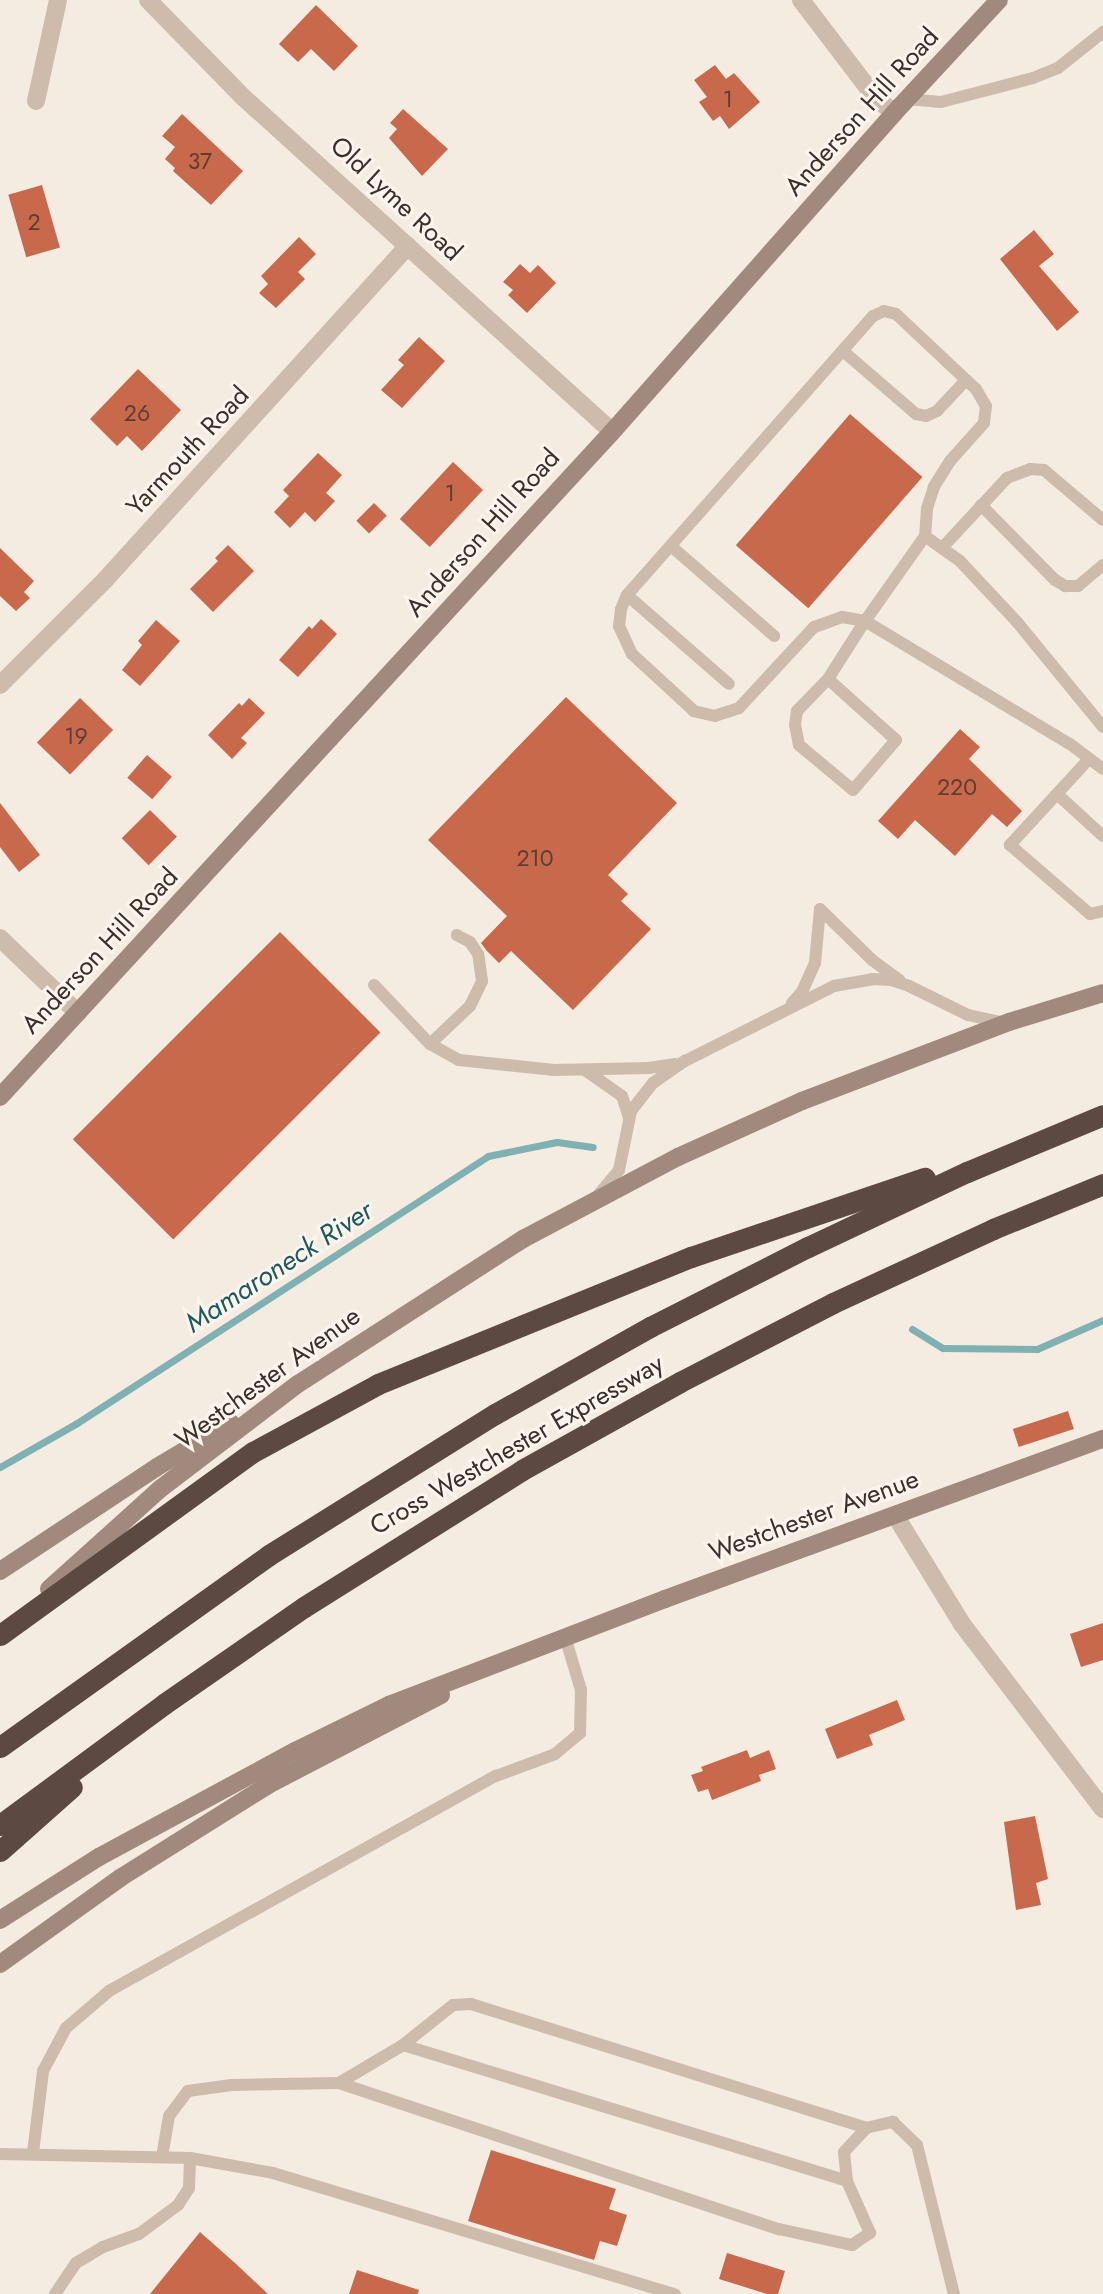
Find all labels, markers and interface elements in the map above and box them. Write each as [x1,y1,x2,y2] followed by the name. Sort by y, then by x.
[778,22,946,202] street label: Anderson Hill Road
[723,85,733,113] house number: 1
[324,130,468,268] street label: Old Lyme Road
[188,147,212,175] house number: 37
[27,208,41,236] house number: 2
[120,380,256,522] street label: Yarmouth Road
[124,399,150,427] house number: 26
[399,443,567,623] street label: Anderson Hill Road
[445,479,455,507] house number: 1
[64,722,88,750] house number: 19
[937,773,977,801] house number: 220
[516,844,554,872] house number: 210
[15,862,185,1040] street label: Anderson Hill Road
[179,1194,379,1340] water label: Mamaroneck River
[169,1300,367,1456] street label: Westchester Avenue
[365,1348,669,1542] street label: Cross Westchester Expressway
[705,1464,923,1568] street label: Westchester Avenue

